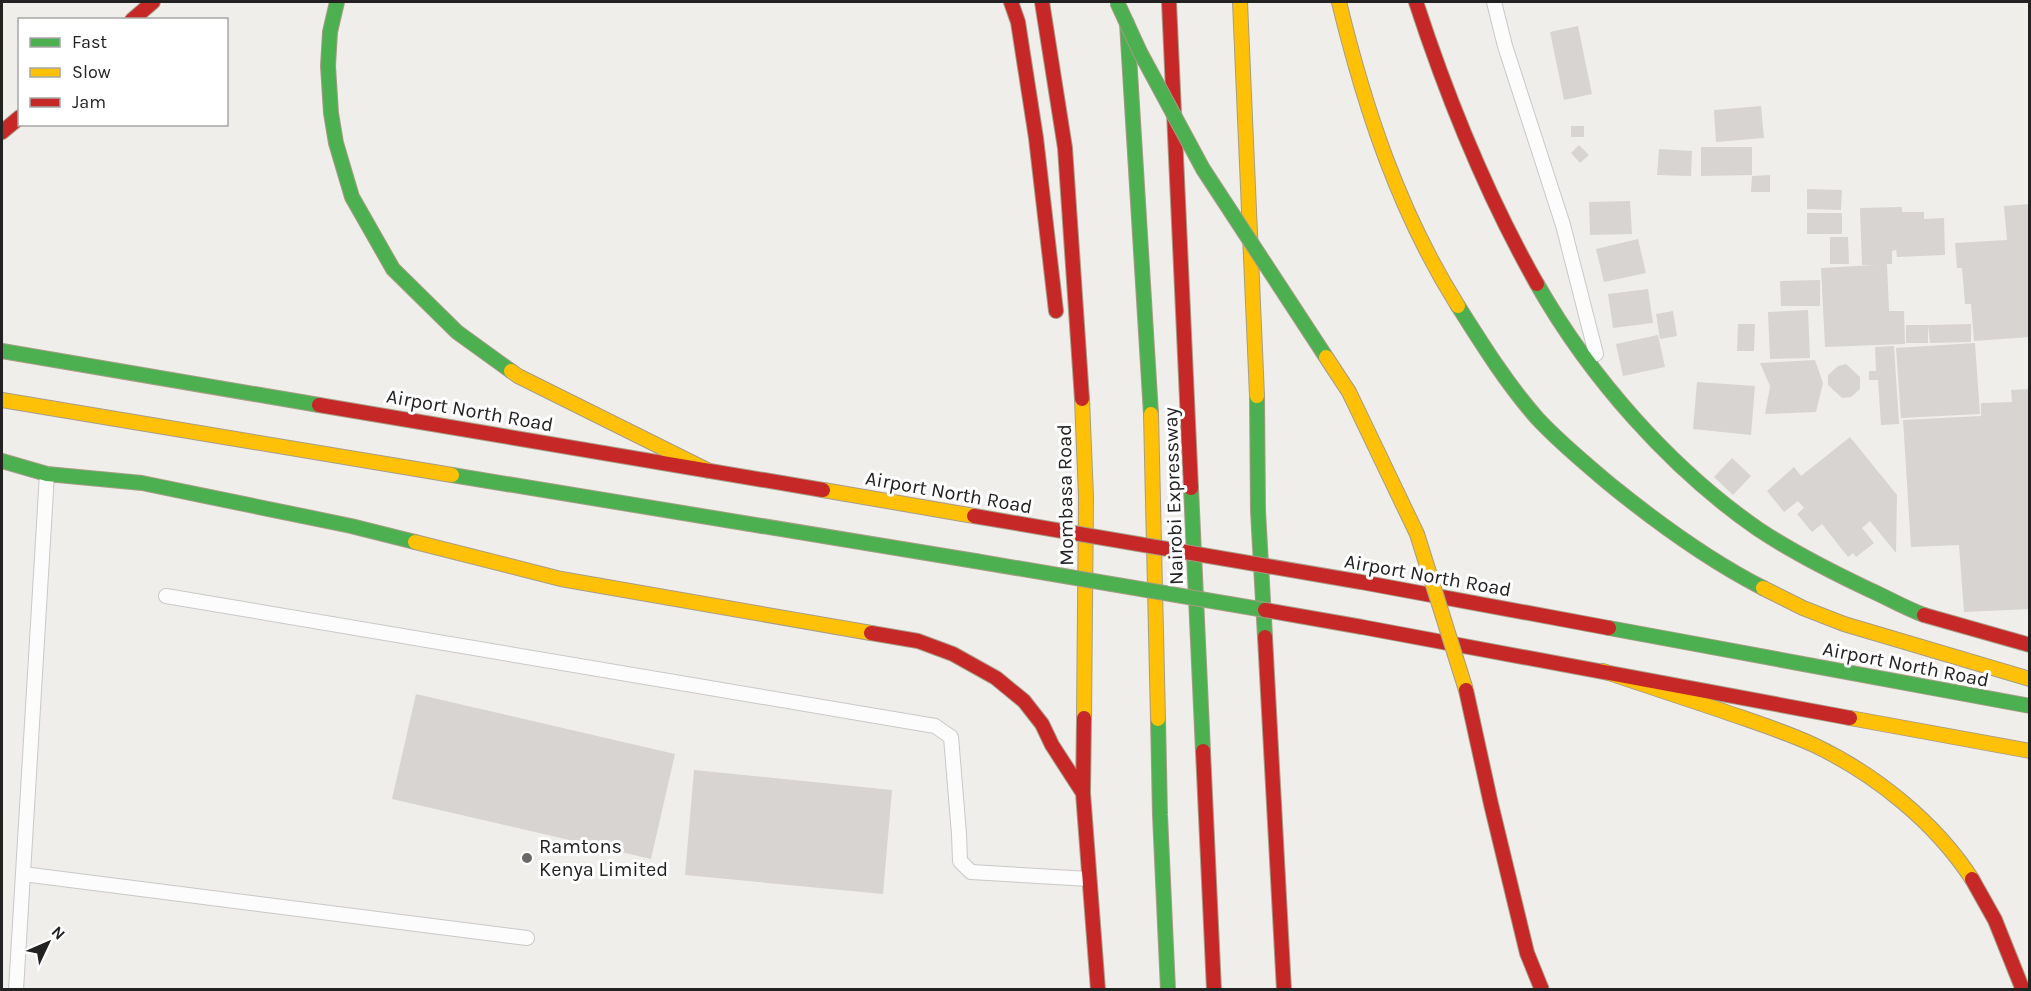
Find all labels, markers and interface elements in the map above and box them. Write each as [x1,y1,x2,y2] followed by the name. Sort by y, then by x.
[18,18,228,126] legend
[72,31,107,53] text: Fast
[72,61,111,83] text: Slow
[72,91,106,113] text: Jam
[385,384,555,436] street label: Airport North Road
[1159,407,1188,585] street label: Nairobi Expressway
[1053,424,1078,566] street label: Mombasa Road
[864,466,1034,518] street label: Airport North Road
[1343,549,1513,601] street label: Airport North Road
[1821,637,1991,692] street label: Airport North Road
[539,835,668,881] place label: Ramtons Kenya Limited
[520,851,534,865] marker: Ramtons Kenya Limited
[18,913,78,973] north arrow
[48,922,69,944] text: N

